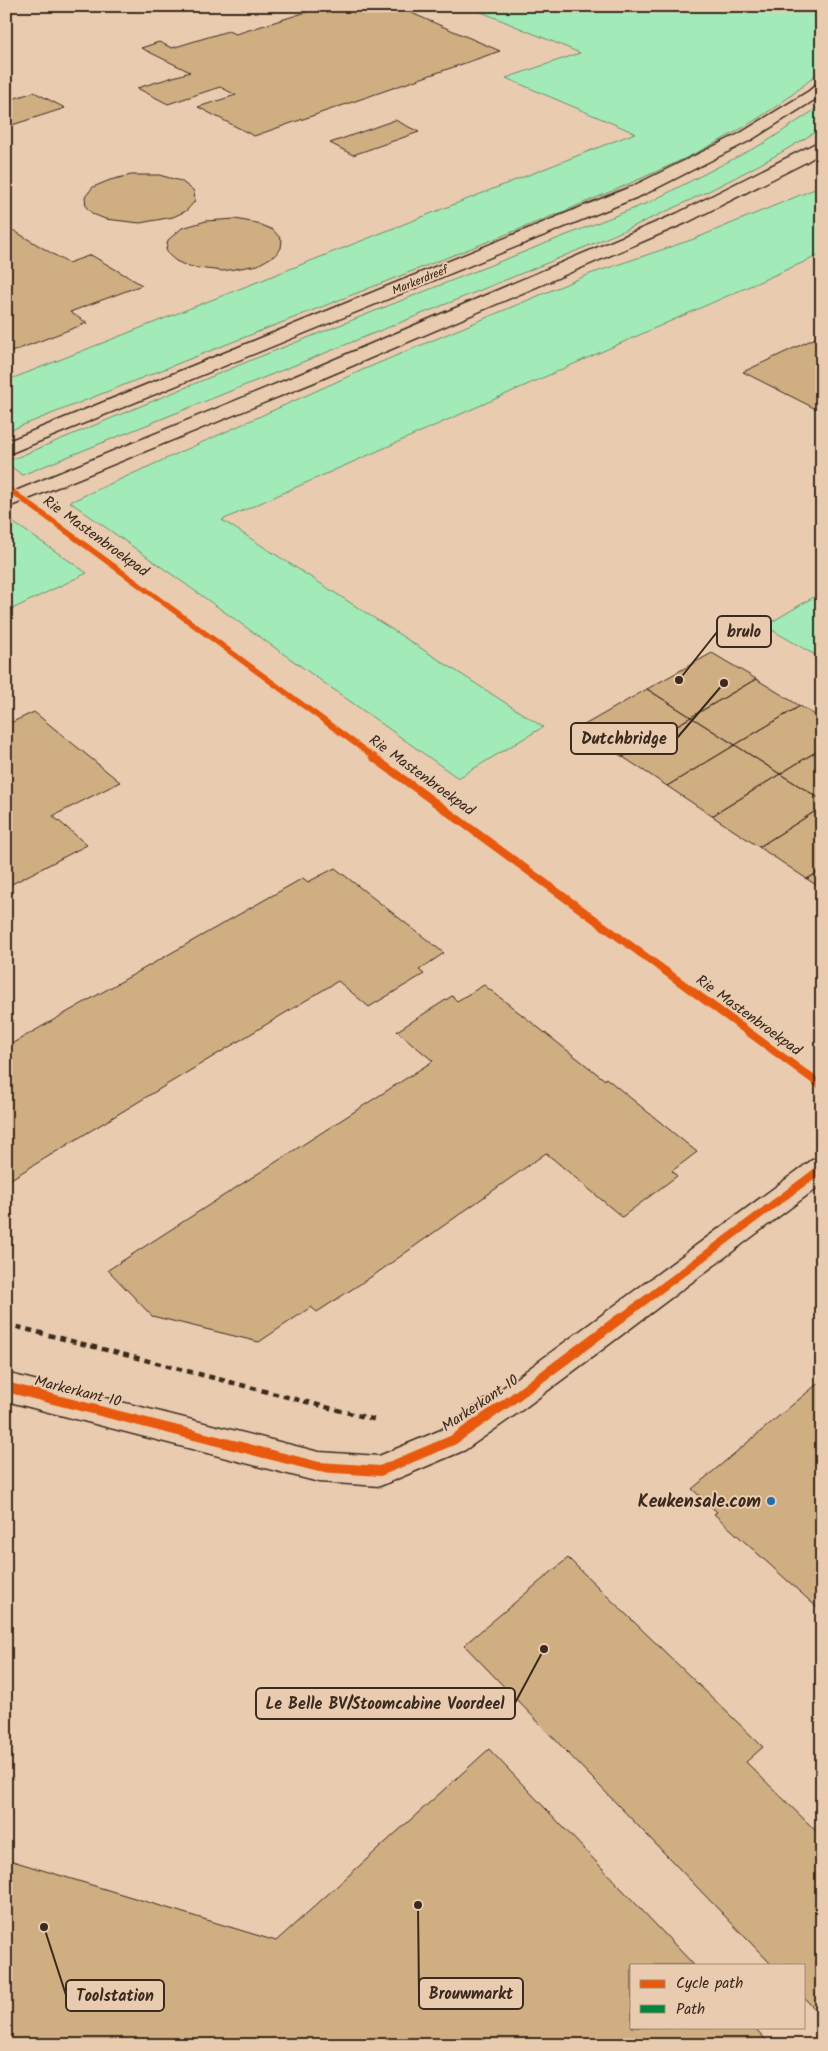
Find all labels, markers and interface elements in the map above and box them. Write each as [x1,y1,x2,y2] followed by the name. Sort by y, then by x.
[389,260,453,300] street label: Markerdreef
[37,490,154,584] street label: Rie Mastenbroekpad
[717,616,771,647] callout: brulo
[727,620,761,645] text: brulo
[571,723,677,754] callout: Dutchbridge
[581,727,667,752] text: Dutchbridge
[363,729,480,823] street label: Rie Mastenbroekpad
[690,969,807,1063] street label: Rie Mastenbroekpad
[437,1369,524,1439] street label: Markerkant 10
[32,1370,124,1414] street label: Markerkant 10
[638,1488,761,1517] place label: Keukensale.com
[765,1495,777,1507] marker: Keukensale.com
[256,1688,515,1719] callout: Le Belle BV/Stoomcabine Voordeel
[265,1692,505,1717] text: Le Belle BV/Stoomcabine Voordeel
[630,1964,806,2028] legend
[676,1972,743,1996] text: Cycle path
[419,1978,523,2009] callout: Brouwmarkt
[66,1980,164,2011] callout: Toolstation
[429,1982,514,2007] text: Brouwmarkt
[76,1984,154,2009] text: Toolstation
[676,1998,705,2022] text: Path

